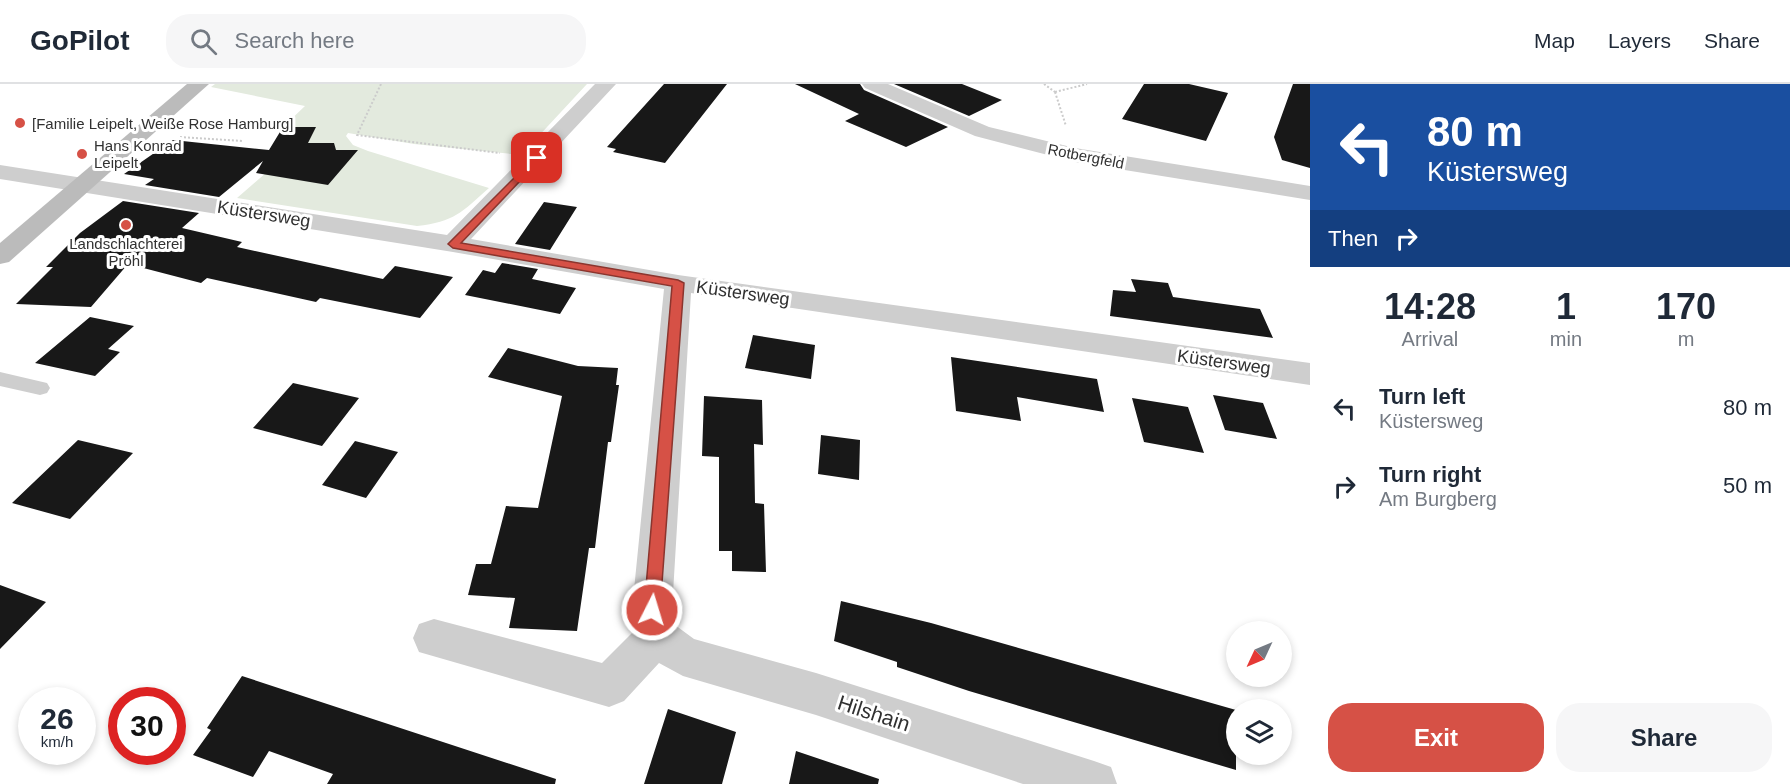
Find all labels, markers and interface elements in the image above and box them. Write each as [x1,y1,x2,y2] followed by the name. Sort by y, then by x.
[166,14,586,68] search box
[30,25,130,56] text: GoPilot
[187,25,220,58] icon: search
[235,28,354,53] text: Search here
[1534,29,1575,52] text: Map
[1608,29,1671,52] text: Layers
[1704,29,1760,52] text: Share
[1328,108,1406,186] icon: left
[1427,108,1523,155] text: 80 m
[32,115,294,132] place label: [Familie Leipelt, Weiße Rose Hamburg]
[13,116,27,130] marker: [Familie Leipelt, Weiße Rose Hamburg]
[511,132,562,183] pin
[94,137,182,171] place label: Hans Konrad Leipelt
[1046,140,1126,172] street label: Rotbergfeld
[520,141,553,174] icon: arrive
[75,147,89,161] marker: Hans Konrad Leipelt
[1427,157,1568,187] text: Küstersweg
[216,197,312,231] street label: Küstersweg
[119,218,133,232] marker: Landschlachterei Pröhl
[1390,222,1423,255] icon: right
[1328,226,1378,251] text: Then
[69,235,183,269] place label: Landschlachterei Pröhl
[695,277,791,309] street label: Küstersweg
[1384,286,1476,327] text: 14:28
[1556,286,1576,327] text: 1
[1656,286,1716,327] text: 170
[1402,328,1458,350] text: Arrival
[1550,328,1582,350] text: min
[1678,328,1694,350] text: m
[1176,346,1272,378] street label: Küstersweg
[1379,384,1465,409] text: Turn left
[1328,392,1361,425] icon: left
[1723,395,1772,420] text: 80 m
[1379,410,1484,432] text: Küstersweg
[1379,462,1481,487] text: Turn right
[1328,470,1361,503] icon: right
[1723,473,1772,498] text: 50 m
[1379,488,1497,510] text: Am Burgberg
[620,578,684,642] position arrow
[1226,621,1292,687] north arrow
[1226,621,1292,765] map controls
[108,687,186,765] speed limit sign: 30
[835,691,913,735] street label: Hilshain
[1226,699,1292,765] button: layers
[40,702,74,735] text: 26
[1328,703,1544,772] button: Exit
[1556,703,1772,772] button: Share
[41,733,73,750] text: km/h

